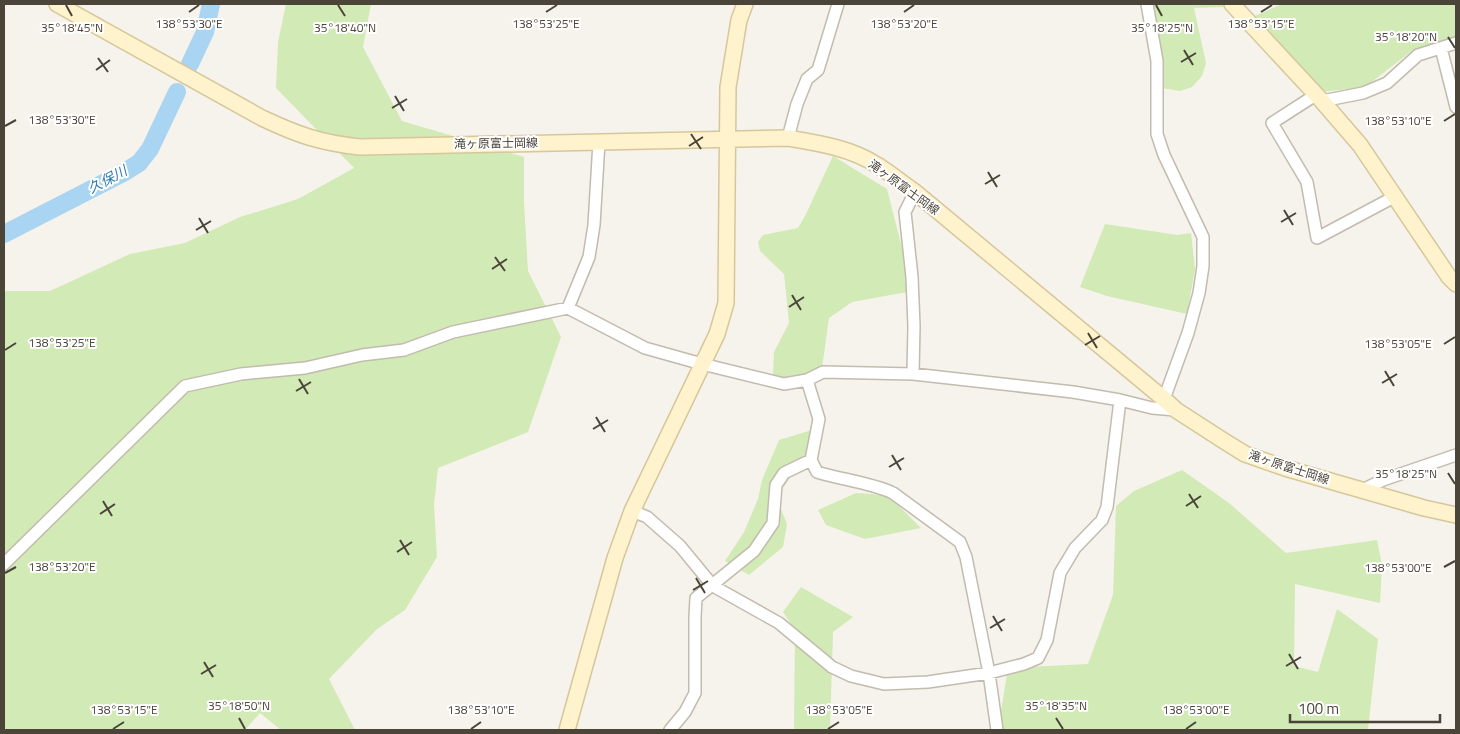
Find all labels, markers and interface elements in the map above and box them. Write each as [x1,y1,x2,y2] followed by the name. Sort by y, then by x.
[155,14,223,33] text: 138°53'30"E
[512,14,580,33] text: 138°53'25"E
[870,14,938,33] text: 138°53'20"E
[1227,14,1295,33] text: 138°53'15"E
[41,18,103,37] text: 35°18'45"N
[314,18,376,37] text: 35°18'40"N
[1131,18,1193,37] text: 35°18'25"N
[1375,27,1437,46] text: 35°18'20"N
[28,110,96,129] text: 138°53'30"E
[1364,111,1432,130] text: 138°53'10"E
[454,133,538,153] street label: 滝ヶ原富士岡線
[864,155,944,219] street label: 滝ヶ原富士岡線
[84,159,132,198] water label: 久保川
[28,333,96,352] text: 138°53'25"E
[1364,334,1432,353] text: 138°53'05"E
[1246,445,1332,489] street label: 滝ヶ原富士岡線
[1375,464,1437,483] text: 35°18'25"N
[28,557,96,576] text: 138°53'20"E
[1364,558,1432,577] text: 138°53'00"E
[1290,692,1440,724] scale bar
[208,696,270,715] text: 35°18'50"N
[1025,696,1087,715] text: 35°18'35"N
[1298,697,1339,720] text: 100 m
[90,700,158,719] text: 138°53'15"E
[447,700,515,719] text: 138°53'10"E
[805,700,873,719] text: 138°53'05"E
[1162,700,1230,719] text: 138°53'00"E

